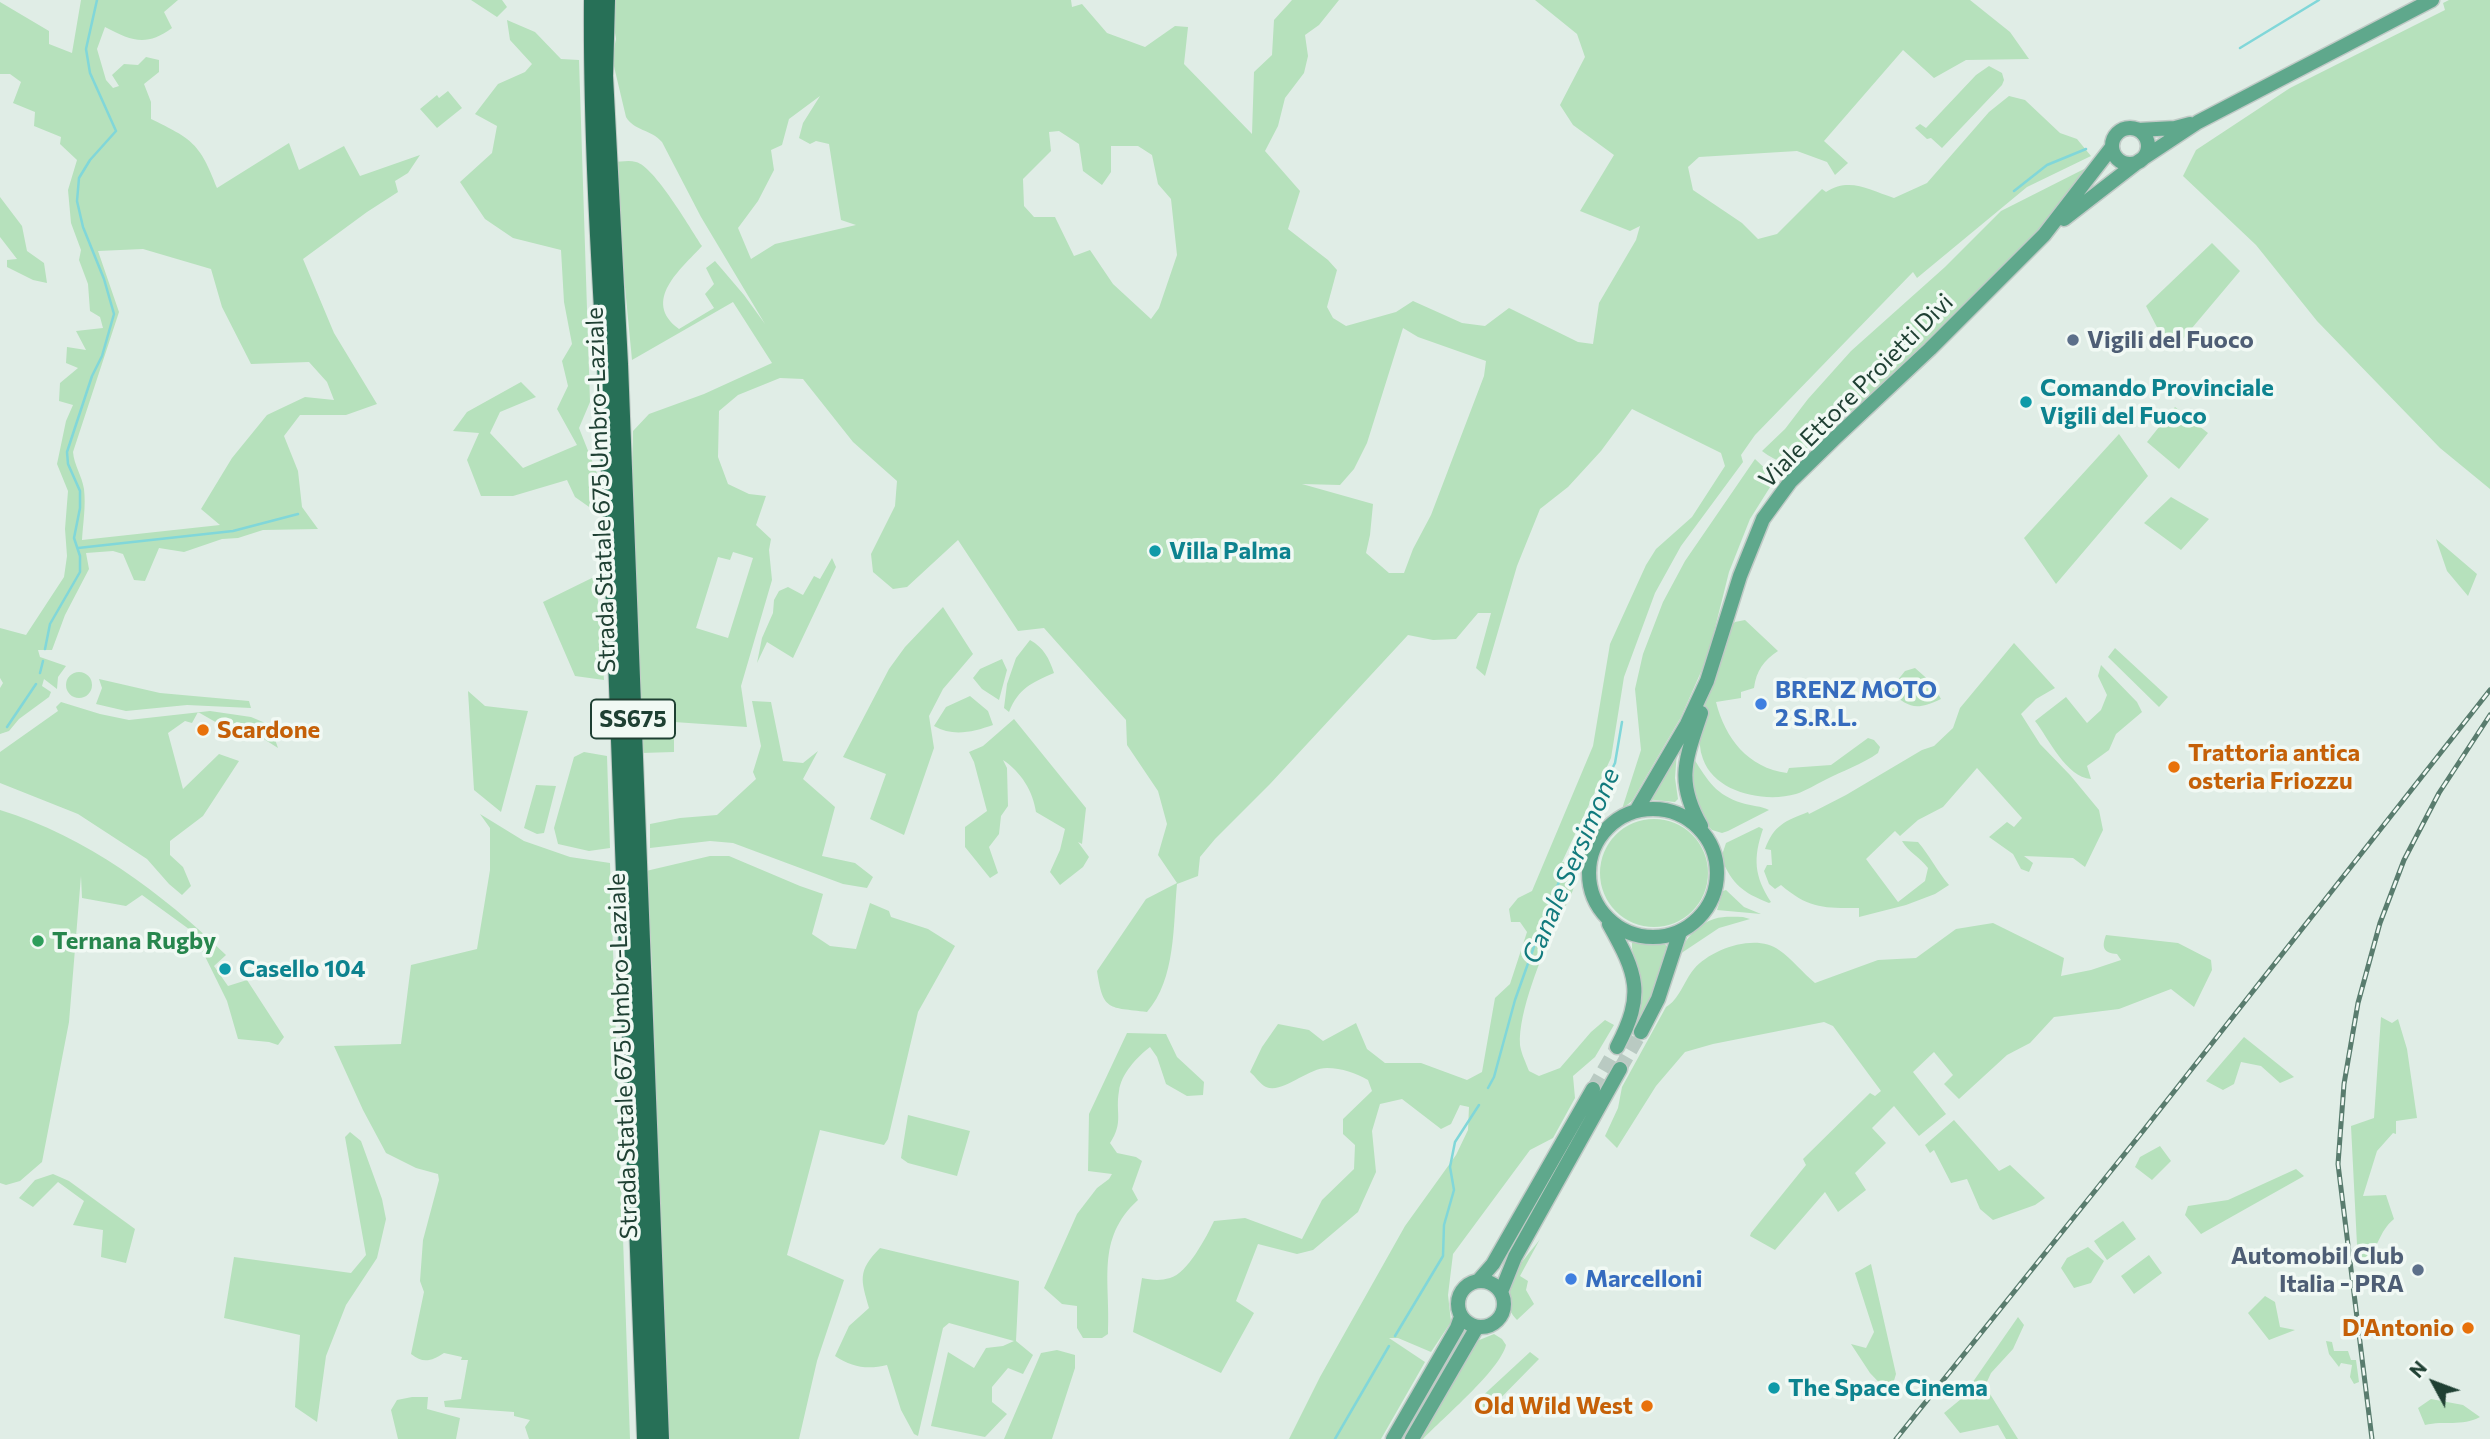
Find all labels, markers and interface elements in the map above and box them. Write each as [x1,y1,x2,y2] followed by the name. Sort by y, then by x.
[1753,288,1959,494] street label: Viale Ettore Proietti Divi
[580,307,622,673] street label: Strada Statale 675 Umbro-Laziale
[2087,326,2254,354] place label: Vigili del Fuoco
[2065,332,2081,348] marker: Vigili del Fuoco
[2040,374,2274,430] place label: Comando Provinciale Vigili del Fuoco
[2018,394,2034,410] marker: Comando Provinciale Vigili del Fuoco
[1169,537,1291,565] place label: Villa Palma
[1147,543,1163,559] marker: Villa Palma
[1775,676,1937,732] place label: BRENZ MOTO 2 S.R.L.
[1753,696,1769,712] marker: BRENZ MOTO 2 S.R.L.
[591,699,675,738] road number: SS675
[217,716,320,744] place label: Scardone
[195,722,211,738] marker: Scardone
[2188,739,2360,795] place label: Trattoria antica osteria Friozzu
[2166,759,2182,775] marker: Trattoria antica osteria Friozzu
[1516,764,1626,968] water label: Canale Sersimone
[602,873,644,1239] street label: Strada Statale 675 Umbro-Laziale
[52,927,216,955] place label: Ternana Rugby
[30,933,46,949] marker: Ternana Rugby
[239,955,365,983] place label: Casello 104
[217,961,233,977] marker: Casello 104
[2231,1242,2404,1298] place label: Automobil Club Italia - PRA
[2410,1262,2426,1278] marker: Automobil Club Italia - PRA
[1585,1265,1702,1293] place label: Marcelloni
[1563,1271,1579,1287] marker: Marcelloni
[2342,1314,2454,1342] place label: D'Antonio
[2460,1320,2476,1336] marker: D'Antonio
[2399,1348,2469,1418] north arrow
[2404,1356,2431,1382] text: N
[1788,1374,1988,1402] place label: The Space Cinema
[1766,1380,1782,1396] marker: The Space Cinema
[1474,1392,1633,1420] place label: Old Wild West
[1639,1398,1655,1414] marker: Old Wild West

